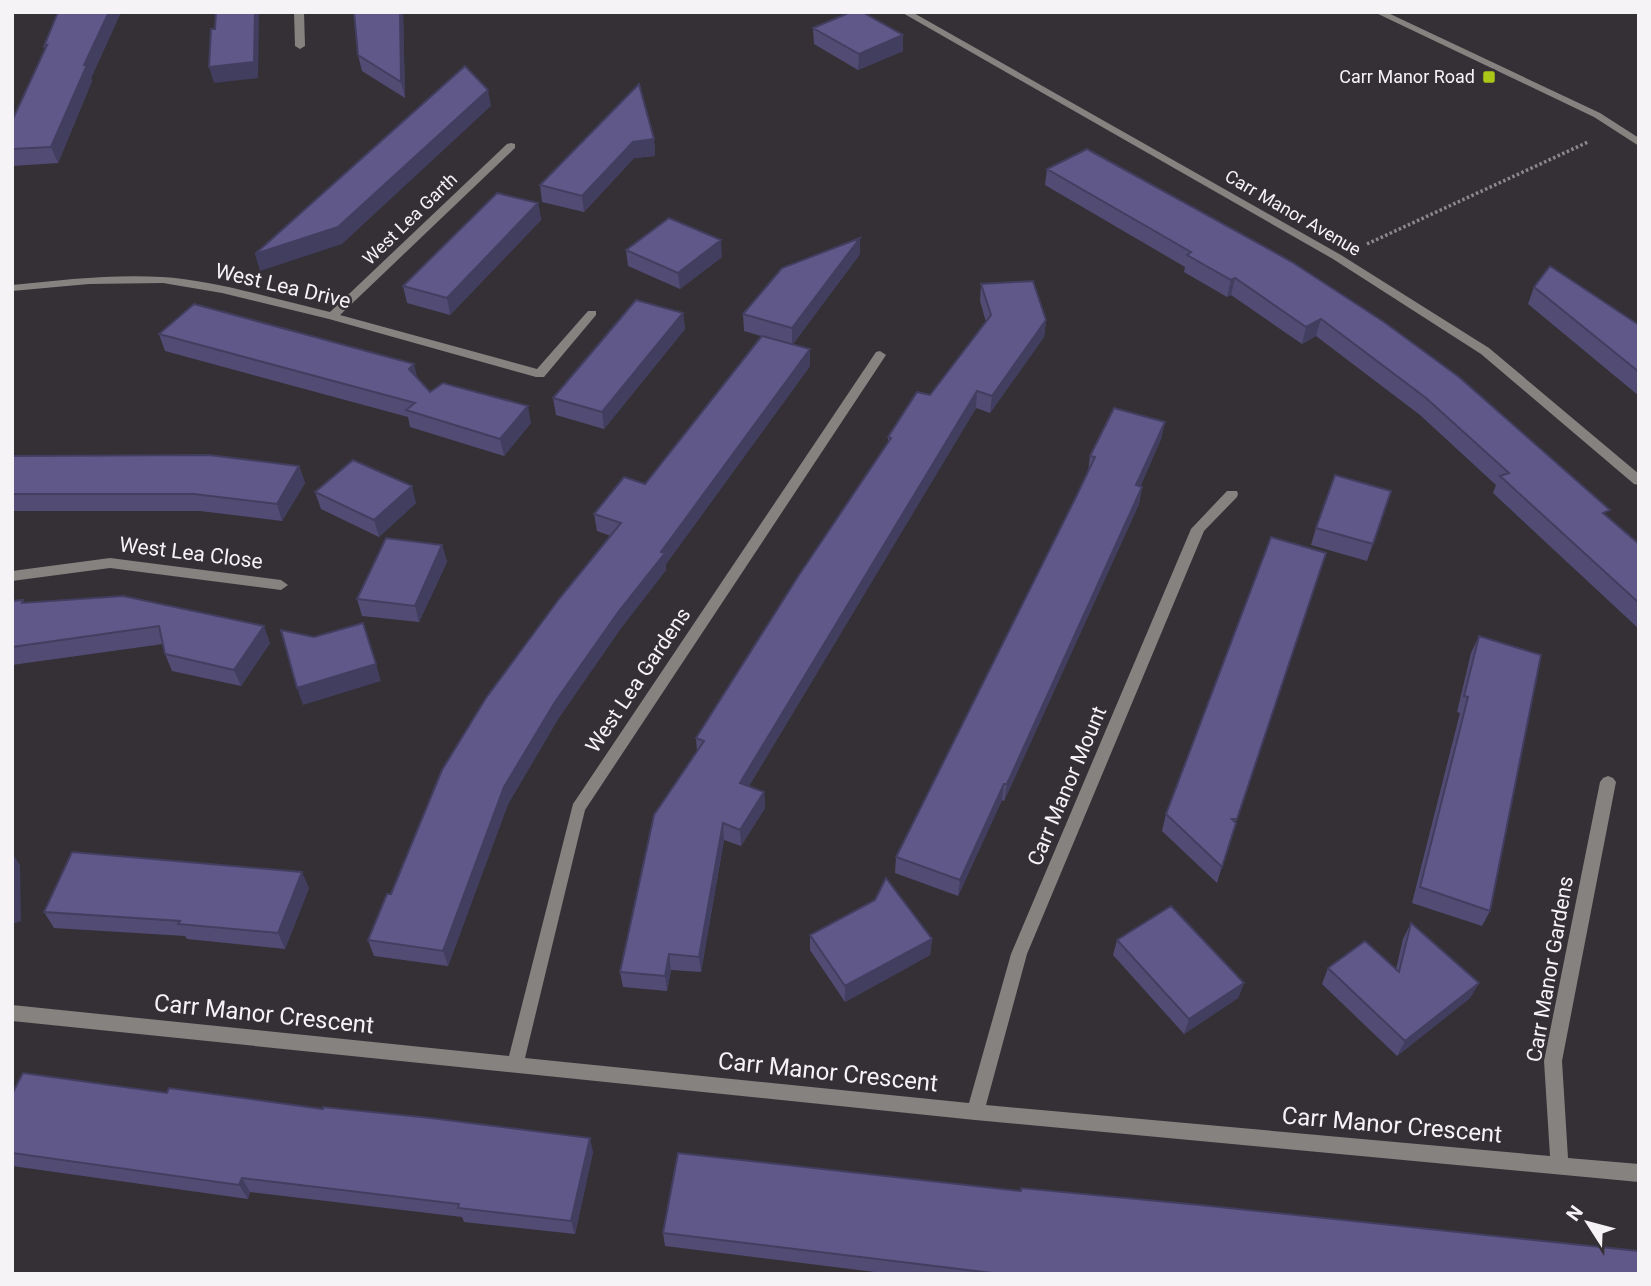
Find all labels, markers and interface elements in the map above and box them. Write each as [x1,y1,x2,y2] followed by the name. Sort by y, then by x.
[1339,66,1475,87] place label: Carr Manor Road
[1481,69,1497,85] marker: Carr Manor Road
[1222,165,1365,260] street label: Carr Manor Avenue
[358,168,461,269] street label: West Lea Garth
[213,259,353,313] street label: West Lea Drive
[118,532,264,574] street label: West Lea Close
[581,603,695,757] street label: West Lea Gardens
[1023,703,1111,869] street label: Carr Manor Mount
[1522,874,1578,1064] street label: Carr Manor Gardens
[153,989,375,1039] street label: Carr Manor Crescent
[717,1047,939,1097] street label: Carr Manor Crescent
[1281,1101,1503,1149] street label: Carr Manor Crescent
[1553,1188,1623,1258] north arrow
[1561,1201,1588,1225] text: N

